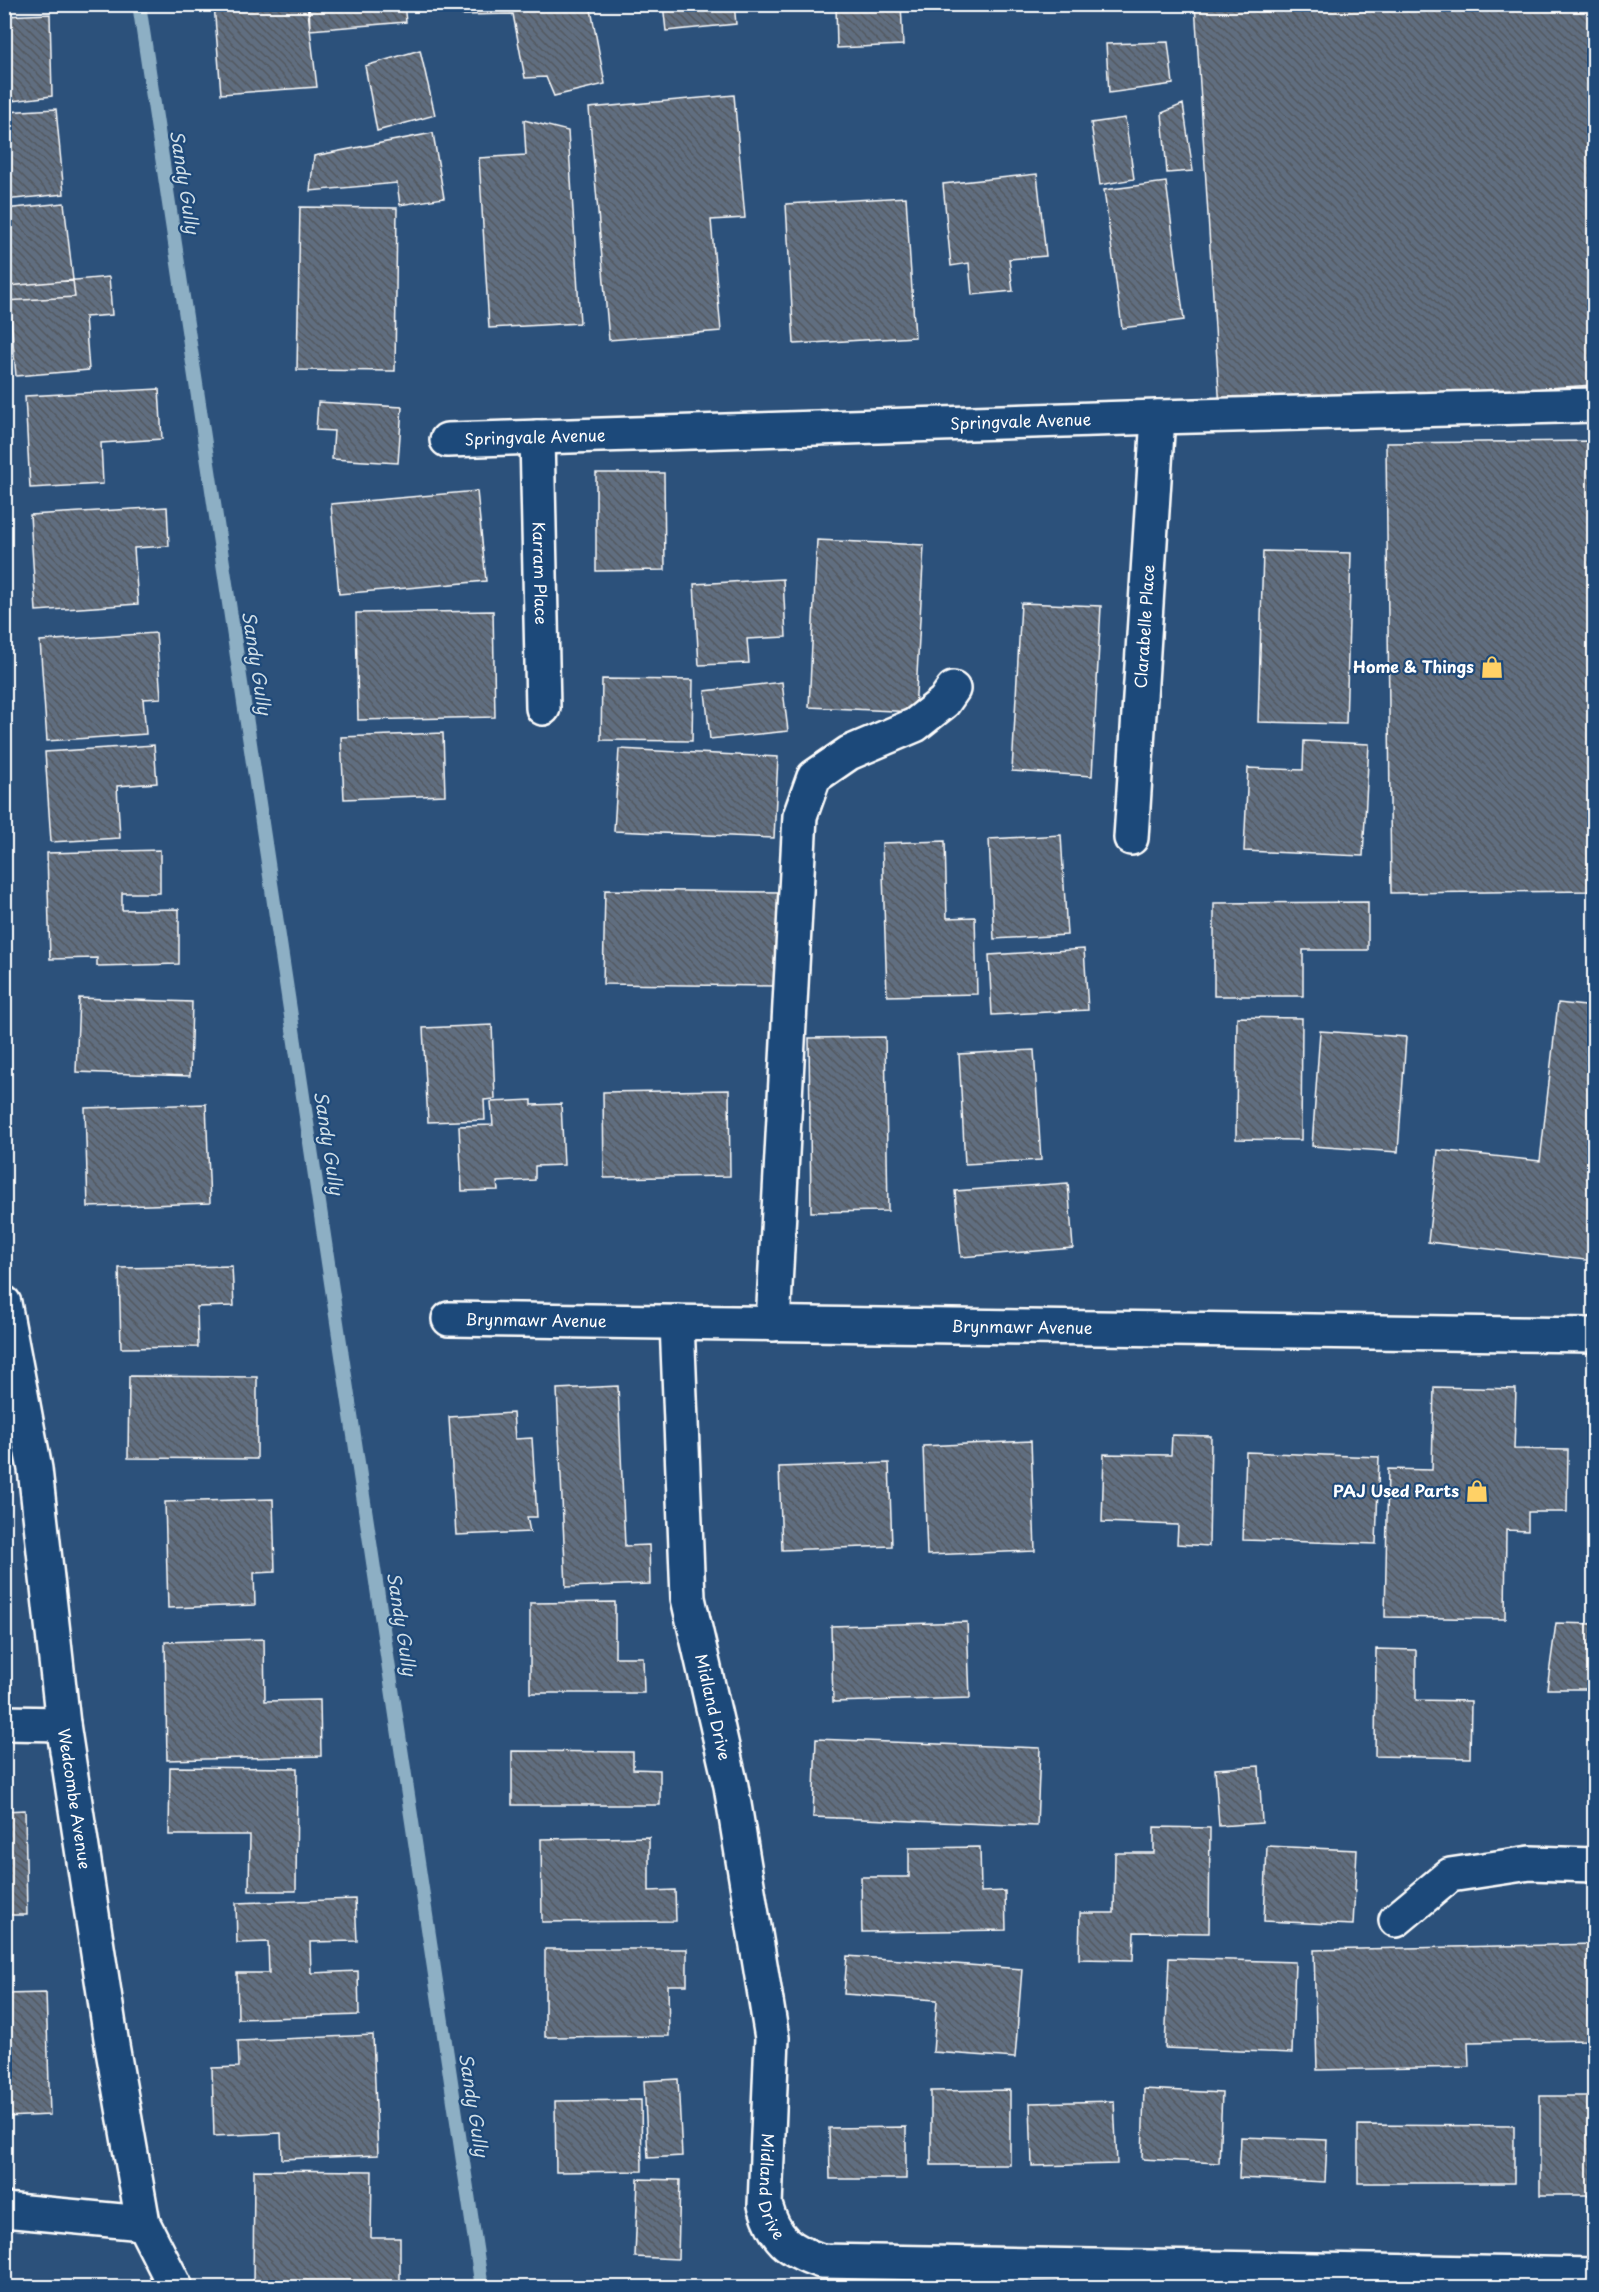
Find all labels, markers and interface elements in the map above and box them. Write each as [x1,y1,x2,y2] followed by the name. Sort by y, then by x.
[164,128,207,237] water label: Sandy Gully
[950,406,1092,435] street label: Springvale Avenue
[464,422,606,450] street label: Springvale Avenue
[528,521,554,625] street label: Karram Place
[1128,564,1160,689] street label: Clarabelle Place
[236,609,279,718] water label: Sandy Gully
[1353,654,1474,678] place label: Home & Things
[1479,654,1505,680] shop icon: Home & Things
[308,1089,351,1198] water label: Sandy Gully
[465,1306,607,1332] street label: Brynmawr Avenue
[951,1313,1093,1339] street label: Brynmawr Avenue
[1333,1478,1459,1502] place label: PAJ Used Parts
[1464,1478,1490,1504] shop icon: PAJ Used Parts
[381,1570,424,1679] water label: Sandy Gully
[690,1651,738,1762] street label: Midland Drive
[53,1727,98,1870] street label: Wedcombe Avenue
[453,2051,496,2160] water label: Sandy Gully
[753,2133,791,2244] street label: Midland Drive

